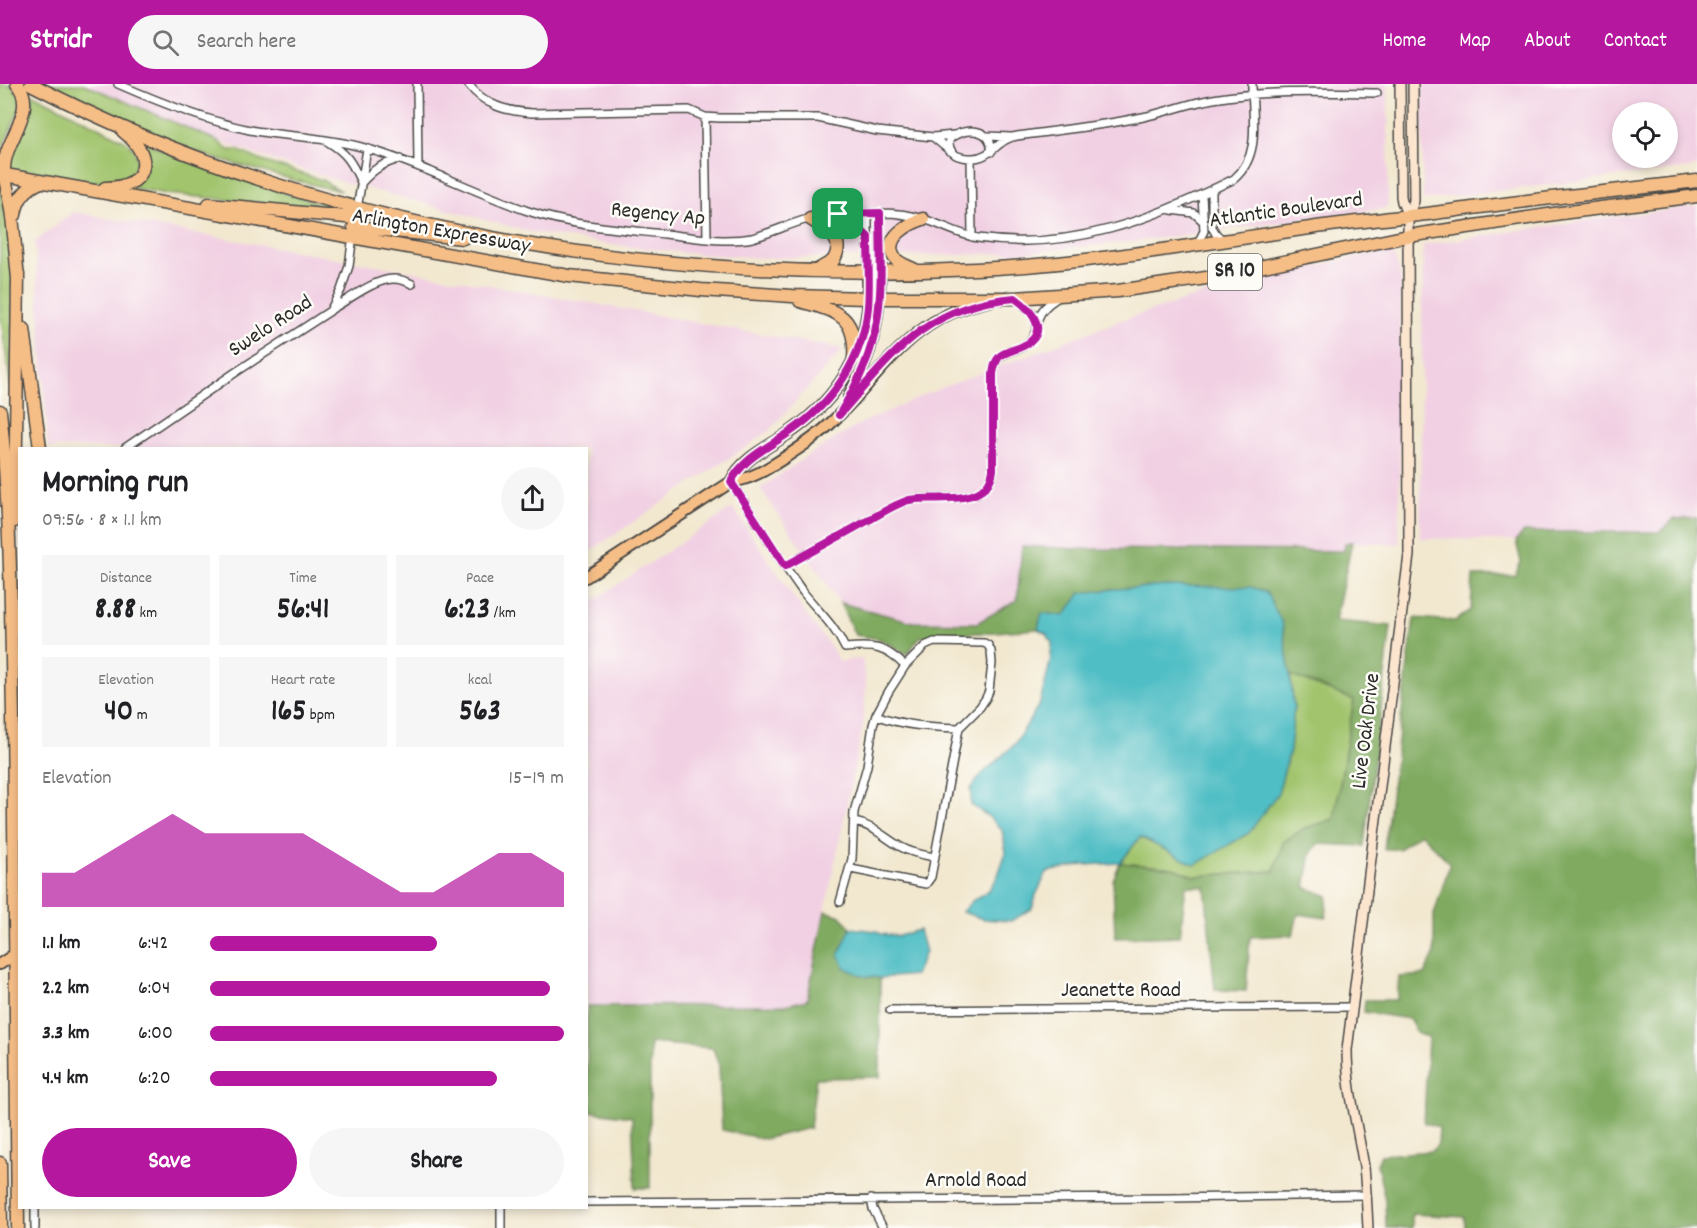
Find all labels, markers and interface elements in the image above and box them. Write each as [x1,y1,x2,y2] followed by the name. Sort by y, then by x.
[128,15,548,69] search box
[30,22,92,62] text: Stridr
[149,26,182,59] icon: search
[197,27,296,58] text: Search here
[1382,27,1426,57] text: Home
[1459,27,1491,57] text: Map
[1524,27,1571,57] text: About
[1604,27,1667,57] text: Contact
[1612,102,1678,168] map controls
[1612,102,1678,168] button: locate
[1207,185,1365,237] street label: Atlantic Boulevard
[812,188,863,239] pin
[609,195,707,235] street label: Regency Ap
[821,197,854,230] icon: arrive
[349,201,534,263] street label: Arlington Expressway
[1208,254,1262,290] road number: SR 10
[223,288,319,366] street label: Swelo Road
[42,461,189,508] text: Morning run
[501,467,564,530] button: share
[42,507,162,535] text: 09:56 · 8 × 1.1 km
[100,567,152,590] text: Distance
[289,567,317,590] text: Time
[466,567,494,590] text: Pace
[95,590,136,633] text: 8.88
[277,590,329,633] text: 56:41
[444,590,490,633] text: 6:23
[136,602,157,625] text: km
[490,602,516,625] text: /km
[98,669,154,692] text: Elevation
[271,669,335,692] text: Heart rate
[468,669,492,692] text: kcal
[1345,671,1389,791] street label: Live Oak Drive
[104,692,133,735] text: 40
[271,692,306,735] text: 165
[459,692,501,735] text: 563
[133,704,148,727] text: m
[306,704,335,727] text: bpm
[42,765,112,793] text: Elevation
[509,765,564,793] text: 15–19 m
[42,930,81,958] text: 1.1 km
[138,930,168,958] text: 6:42
[42,975,89,1003] text: 2.2 km
[138,975,170,1003] text: 6:04
[1061,976,1181,1007] street label: Jeanette Road
[42,1020,90,1048] text: 3.3 km
[138,1020,173,1048] text: 6:00
[42,1065,88,1093] text: 4.4 km
[138,1065,171,1093] text: 6:20
[42,1128,297,1197] button: Save
[309,1128,564,1197] button: Share
[925,1166,1027,1197] street label: Arnold Road

